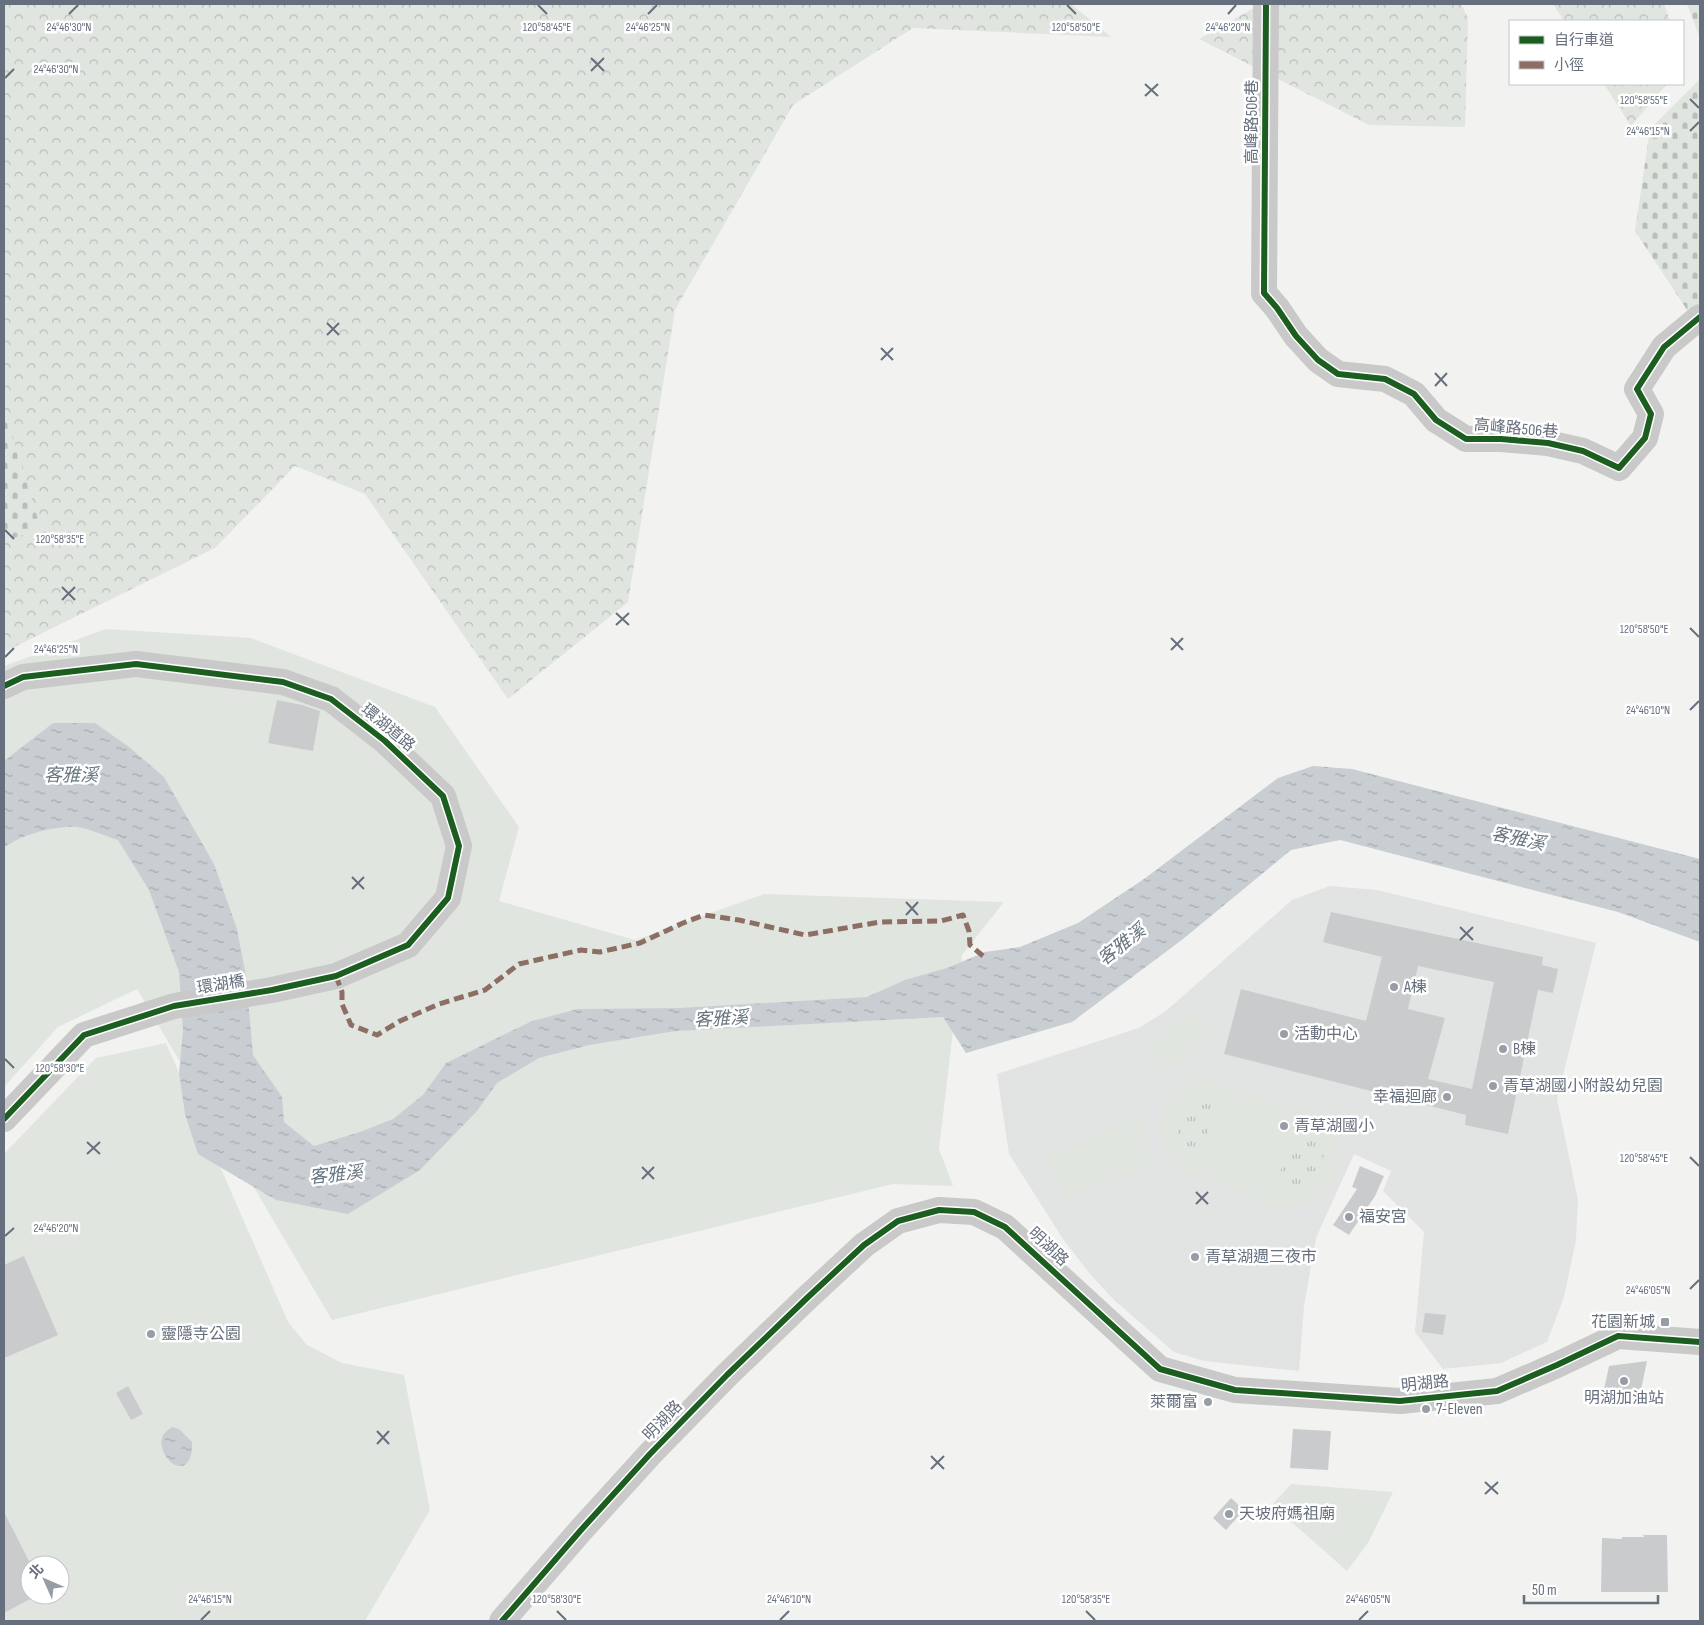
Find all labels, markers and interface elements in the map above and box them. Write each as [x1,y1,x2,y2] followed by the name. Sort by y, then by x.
[47,20,91,35] text: 24°46'30"N
[523,20,571,35] text: 120°58'45"E
[626,20,670,35] text: 24°46'25"N
[1052,20,1100,35] text: 120°58'50"E
[1206,20,1250,35] text: 24°46'20"N
[1509,20,1684,85] legend
[1554,31,1614,50] text: 自行車道
[1554,56,1584,75] text: 小徑
[34,62,78,77] text: 24°46'30"N
[1243,80,1262,164] street label: 高峰路506巷
[1620,93,1668,108] text: 120°58'55"E
[1626,124,1670,139] text: 24°46'15"N
[1473,416,1559,442] street label: 高峰路506巷
[36,532,84,547] text: 120°58'35"E
[1620,622,1668,637] text: 120°58'50"E
[34,642,78,657] text: 24°46'25"N
[357,700,419,756] street label: 環湖道路
[1626,703,1670,718] text: 24°46'10"N
[44,765,101,786] water label: 客雅溪
[1489,823,1550,856] water label: 客雅溪
[1094,918,1152,970] water label: 客雅溪
[196,972,246,998] street label: 環湖橋
[1403,978,1427,997] place label: A棟
[1388,981,1400,993] marker: A棟
[693,1007,752,1031] water label: 客雅溪
[1294,1025,1358,1044] place label: 活動中心
[1278,1028,1290,1040] marker: 活動中心
[1513,1040,1536,1059] place label: B棟
[1497,1043,1509,1055] marker: B棟
[36,1061,85,1076] text: 120°58'30"E
[1503,1077,1663,1096] place label: 青草湖國小附設幼兒園
[1487,1080,1499,1092] marker: 青草湖國小附設幼兒園
[1373,1088,1437,1107] place label: 幸福迴廊
[1441,1091,1453,1103] marker: 幸福迴廊
[1294,1117,1374,1136] place label: 青草湖國小
[1278,1120,1290,1132] marker: 青草湖國小
[1620,1151,1668,1166] text: 120°58'45"E
[308,1161,367,1188] water label: 客雅溪
[1359,1208,1407,1227] place label: 福安宮
[1343,1211,1355,1223] marker: 福安宮
[34,1221,78,1236] text: 24°46'20"N
[1024,1224,1072,1270] street label: 明湖路
[1205,1248,1317,1267] place label: 青草湖週三夜市
[1189,1251,1201,1263] marker: 青草湖週三夜市
[1626,1283,1670,1298] text: 24°46'05"N
[1591,1313,1655,1332] place label: 花園新城
[1659,1316,1671,1328] marker: 花園新城
[161,1325,241,1344] place label: 靈隱寺公園
[145,1328,157,1340] marker: 靈隱寺公園
[1400,1372,1450,1396] street label: 明湖路
[1618,1375,1630,1387] marker: 明湖加油站
[1584,1389,1664,1408] place label: 明湖加油站
[1150,1393,1198,1412] place label: 萊爾富
[1202,1396,1214,1408] marker: 萊爾富
[639,1397,687,1445] street label: 明湖路
[1436,1400,1483,1419] place label: 7-Eleven
[1420,1403,1432,1415] marker: 7-Eleven
[1239,1505,1335,1524] place label: 天坡府媽祖廟
[1223,1508,1235,1520] marker: 天坡府媽祖廟
[20,1555,70,1605] north arrow
[25,1560,47,1582] text: 北
[1524,1572,1658,1604] scale bar
[1532,1581,1557,1600] text: 50 m
[188,1592,232,1607] text: 24°46'15"N
[533,1592,582,1607] text: 120°58'30"E
[767,1592,811,1607] text: 24°46'10"N
[1062,1592,1110,1607] text: 120°58'35"E
[1346,1592,1390,1607] text: 24°46'05"N

